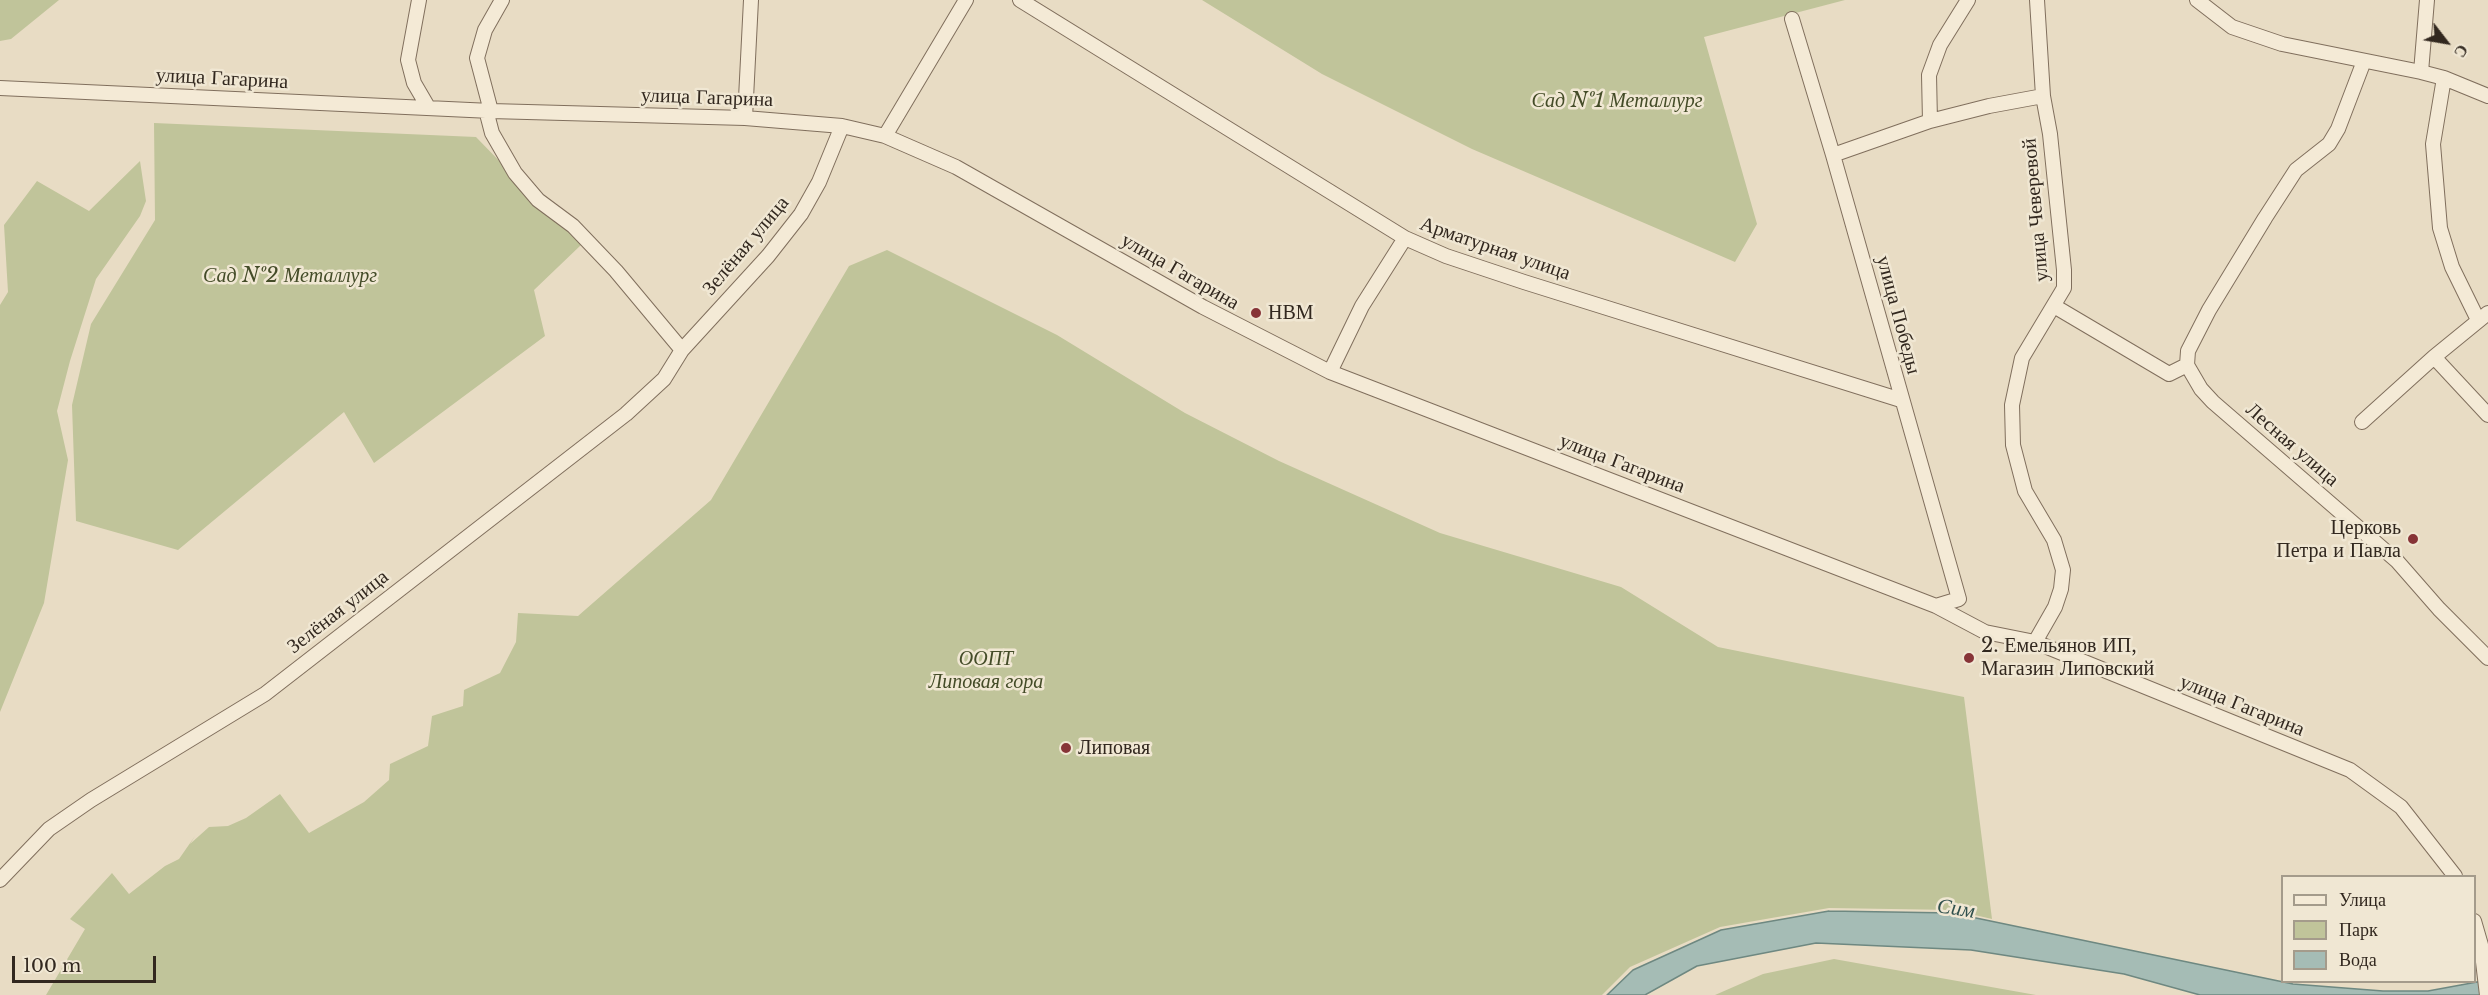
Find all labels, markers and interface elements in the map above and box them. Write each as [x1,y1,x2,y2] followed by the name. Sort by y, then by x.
[2416,12,2476,72] north arrow
[2450,41,2473,61] text: С
[155,64,289,94] street label: улица Гагарина
[640,84,774,112] street label: улица Гагарина
[1532,89,1702,113] park label: Сад №1 Металлург
[2018,137,2054,283] street label: улица Чеверевой
[698,192,794,300] street label: Зелёная улица
[1417,212,1573,286] street label: Арматурная улица
[1117,229,1243,315] street label: улица Гагарина
[1871,253,1925,377] street label: улица Победы
[203,264,377,288] park label: Сад №2 Металлург
[1268,301,1314,325] place label: НВМ
[1249,306,1263,320] marker: НВМ
[2241,398,2343,492] street label: Лесная улица
[1556,429,1688,499] street label: улица Гагарина
[2276,516,2401,563] place label: Церковь Петра и Павла
[2406,532,2420,546] marker: Церковь Петра и Павла
[283,565,393,659] street label: Зелёная улица
[1981,634,2154,681] place label: 2. Емельянов ИП, Магазин Липовский
[929,647,1043,694] park label: ООПТ Липовая гора
[1962,651,1976,665] marker: 2. Емельянов ИП, Магазин Липовский
[2176,670,2308,742] street label: улица Гагарина
[1078,736,1150,760] place label: Липовая
[1059,741,1073,755] marker: Липовая
[2281,875,2476,983] legend
[2339,889,2386,911] text: Улица
[1935,894,1977,924] water label: Сим
[2339,919,2378,941] text: Парк
[15,944,159,982] scale bar
[2339,949,2377,971] text: Вода
[23,955,81,977] text: 100 m

